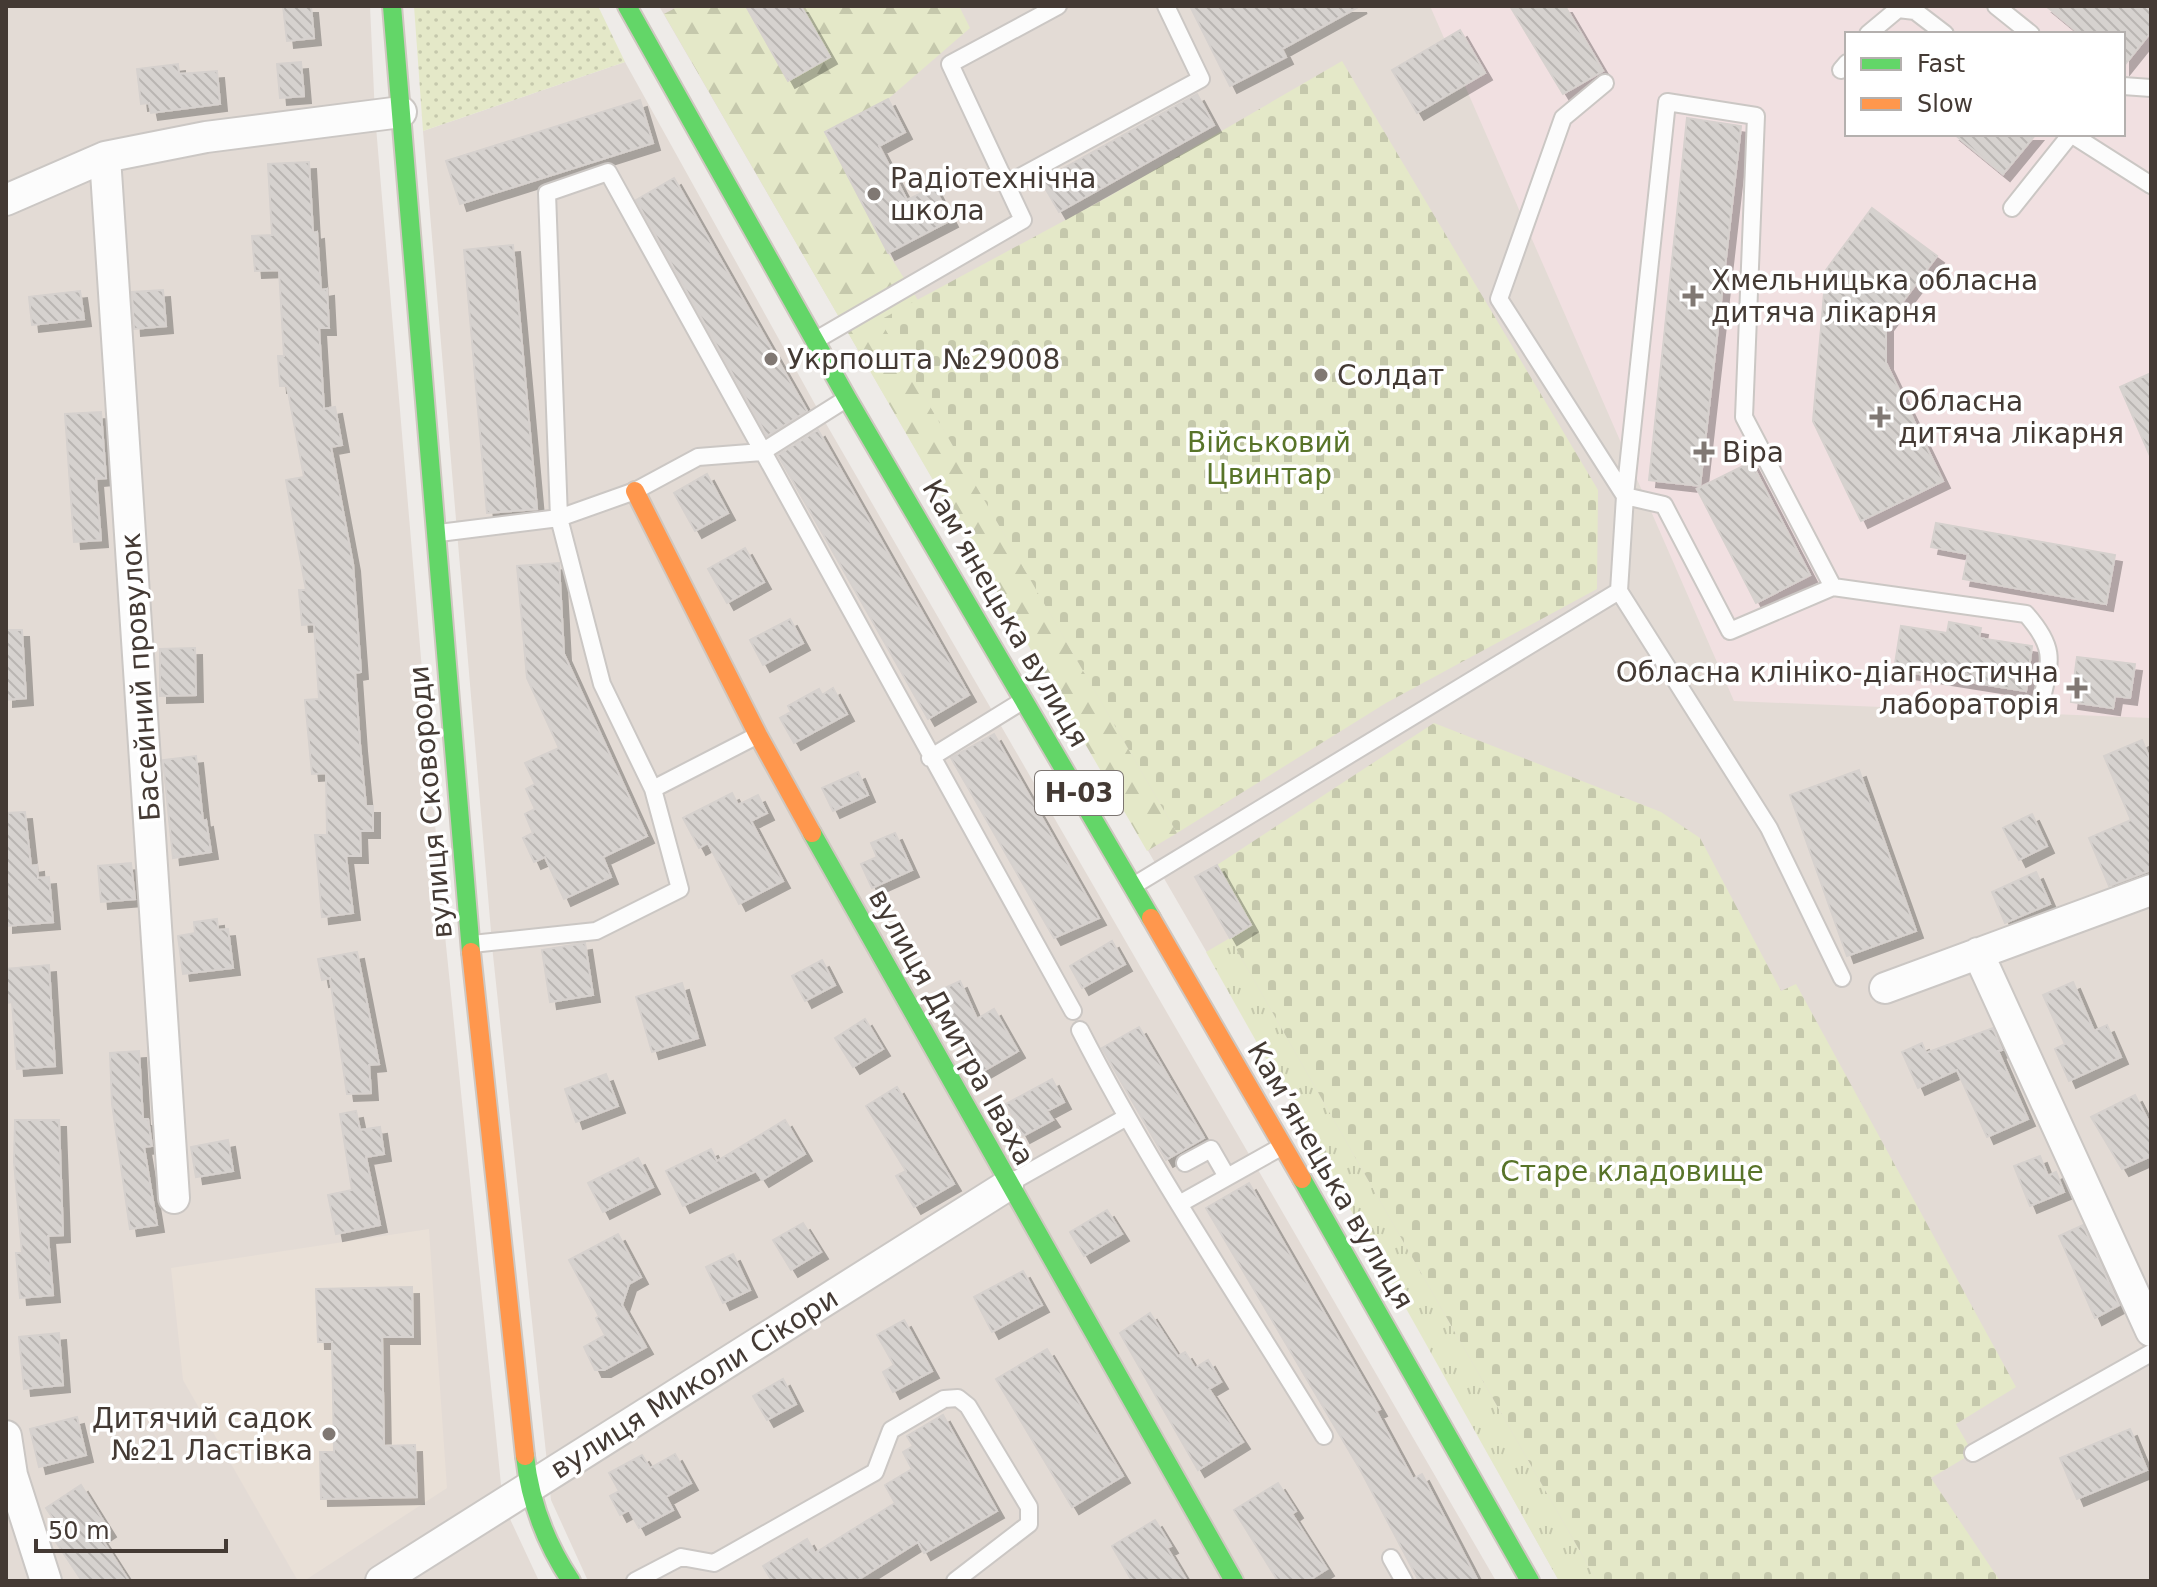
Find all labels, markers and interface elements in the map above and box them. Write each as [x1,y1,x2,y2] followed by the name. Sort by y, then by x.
[1845,32,2125,136] legend
[1917,50,1965,78] text: Fast
[1917,90,1973,118] text: Slow
[890,162,1097,227] place label: Радіотехнічна школа
[865,185,883,203] marker: Радіотехнічна школа
[1711,264,2038,329] place label: Хмельницька обласна дитяча лікарня
[1682,285,1704,307] marker: Хмельницька обласна дитяча лікарня
[787,343,1060,376] place label: Укрпошта №29008
[762,350,780,368] marker: Укрпошта №29008
[1337,359,1444,392] place label: Солдат
[1312,366,1330,384] marker: Солдат
[1898,385,2124,450] place label: Обласна дитяча лікарня
[1869,406,1891,428] marker: Обласна дитяча лікарня
[1187,426,1351,491] park label: Військовий Цвинтар
[1722,436,1784,469] place label: Віра
[1693,441,1715,463] marker: Віра
[916,474,1096,753] street label: Камʼянецька вулиця
[114,532,167,822] street label: Басейний провулок
[1616,656,2059,721] place label: Обласна клініко-діагностична лабораторія
[402,664,459,940] street label: вулиця Сковороди
[2066,677,2088,699] marker: Обласна клініко-діагностична лабораторія
[1035,771,1123,815] road number: Н-03
[862,883,1041,1171] street label: вулиця Дмитра Іваха
[1241,1036,1421,1315] street label: Камʼянецька вулиця
[1500,1155,1764,1188] park label: Старе кладовище
[544,1281,844,1486] street label: вулиця Миколи Сікори
[92,1402,313,1467] place label: Дитячий садок №21 Ластівка
[320,1425,338,1443] marker: Дитячий садок №21 Ластівка
[36,1503,226,1553] scale bar
[48,1517,110,1545] text: 50 m

